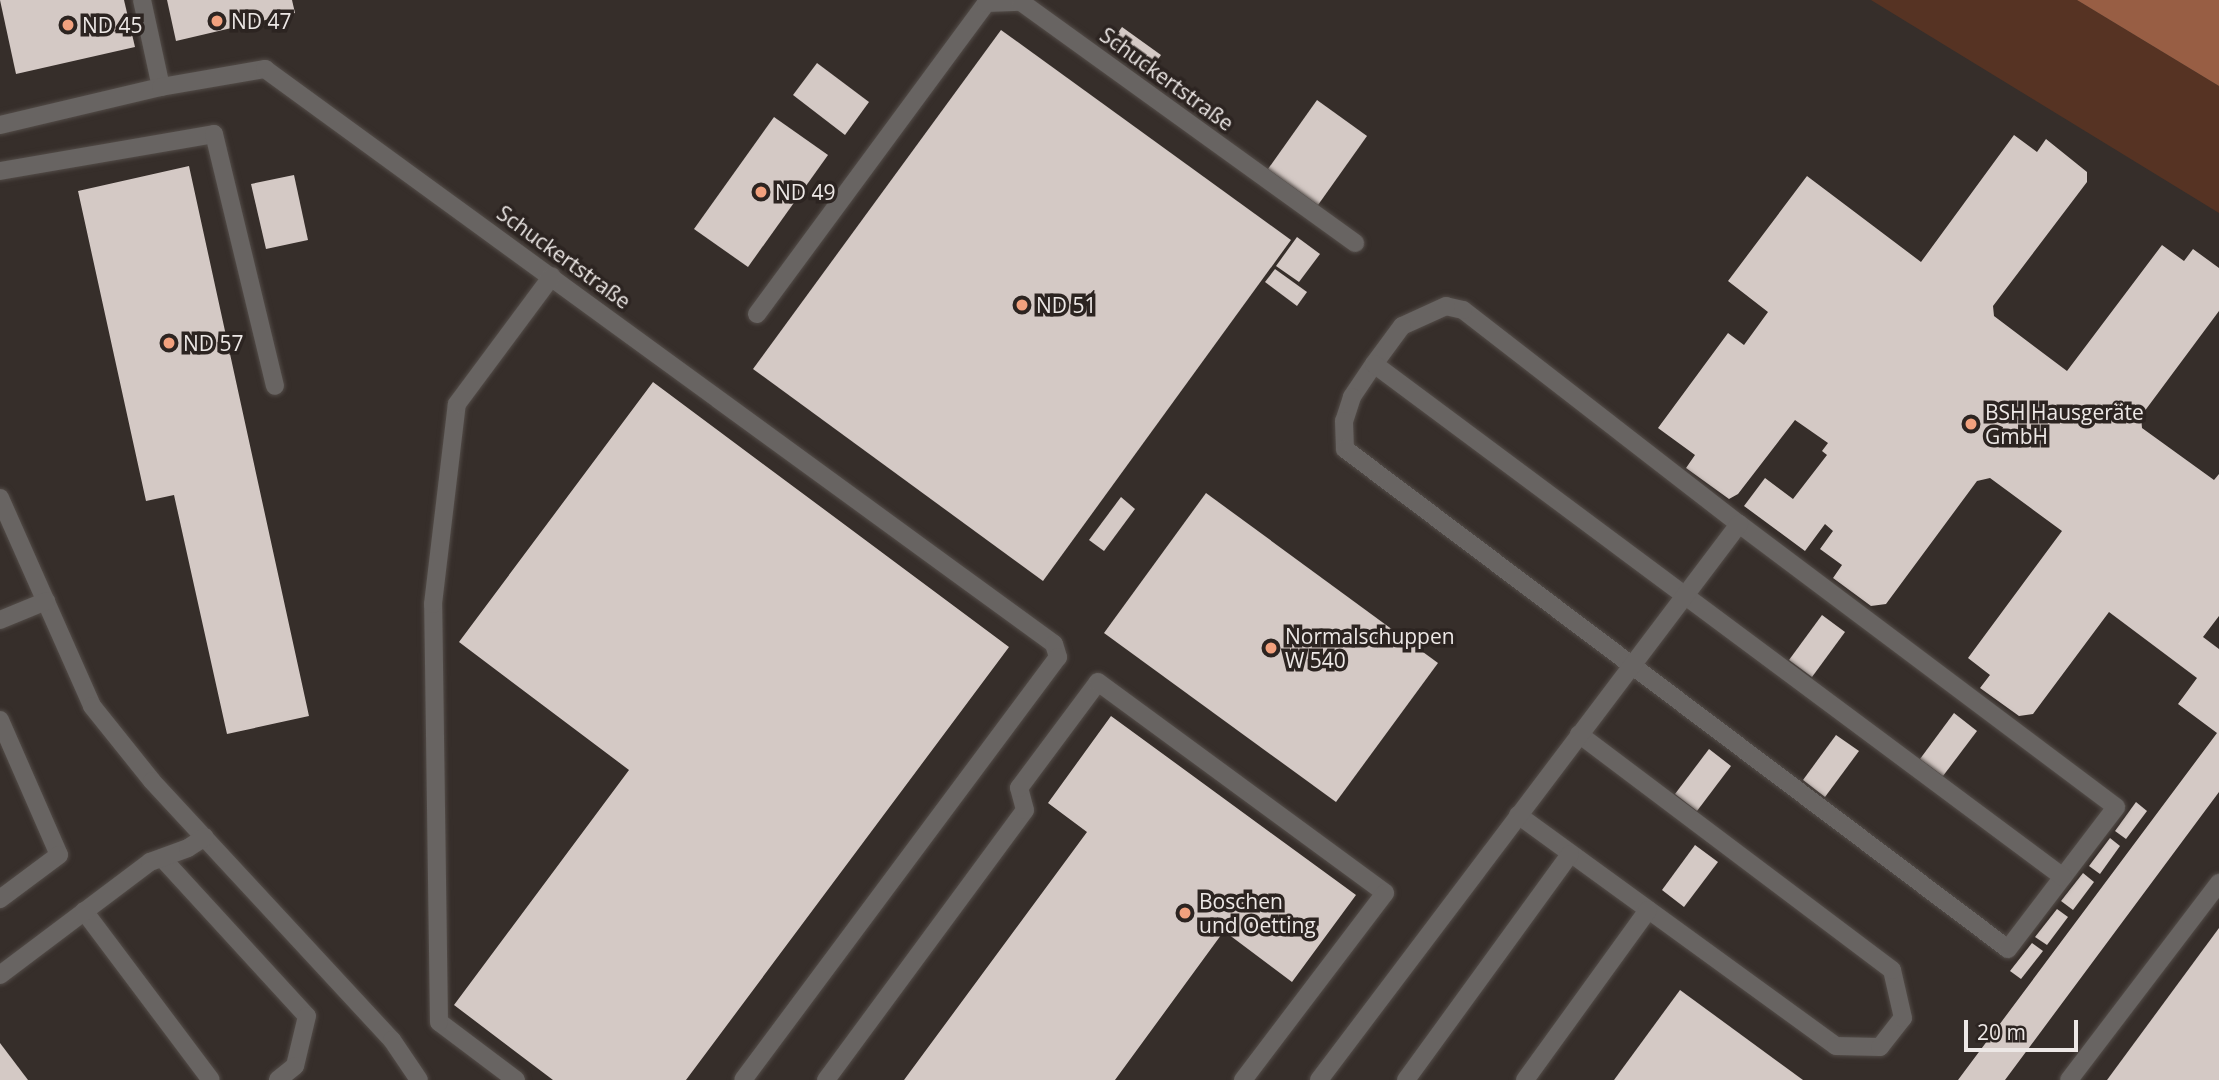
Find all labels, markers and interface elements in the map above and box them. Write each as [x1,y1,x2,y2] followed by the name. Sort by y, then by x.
[231,8,292,34] place label: ND 47
[82,12,143,38] place label: ND 45
[209,13,225,29] marker: ND 47
[60,17,76,33] marker: ND 45
[1095,22,1239,136] street label: Schuckertstraße
[775,179,836,205] place label: ND 49
[753,184,769,200] marker: ND 49
[492,200,636,314] street label: Schuckertstraße
[1036,292,1097,318] place label: ND 51
[1014,297,1030,313] marker: ND 51
[183,330,244,356] place label: ND 57
[161,335,177,351] marker: ND 57
[1985,399,2144,449] place label: BSH Hausgeräte GmbH
[1963,416,1979,432] marker: BSH Hausgeräte GmbH
[1285,623,1455,673] place label: Normalschuppen W 540
[1263,640,1279,656] marker: Normalschuppen W 540
[1199,888,1316,938] place label: Boschen und Oetting
[1177,905,1193,921] marker: Boschen und Oetting
[1967,1006,2081,1050] scale bar
[1977,1018,2026,1046] text: 20 m

